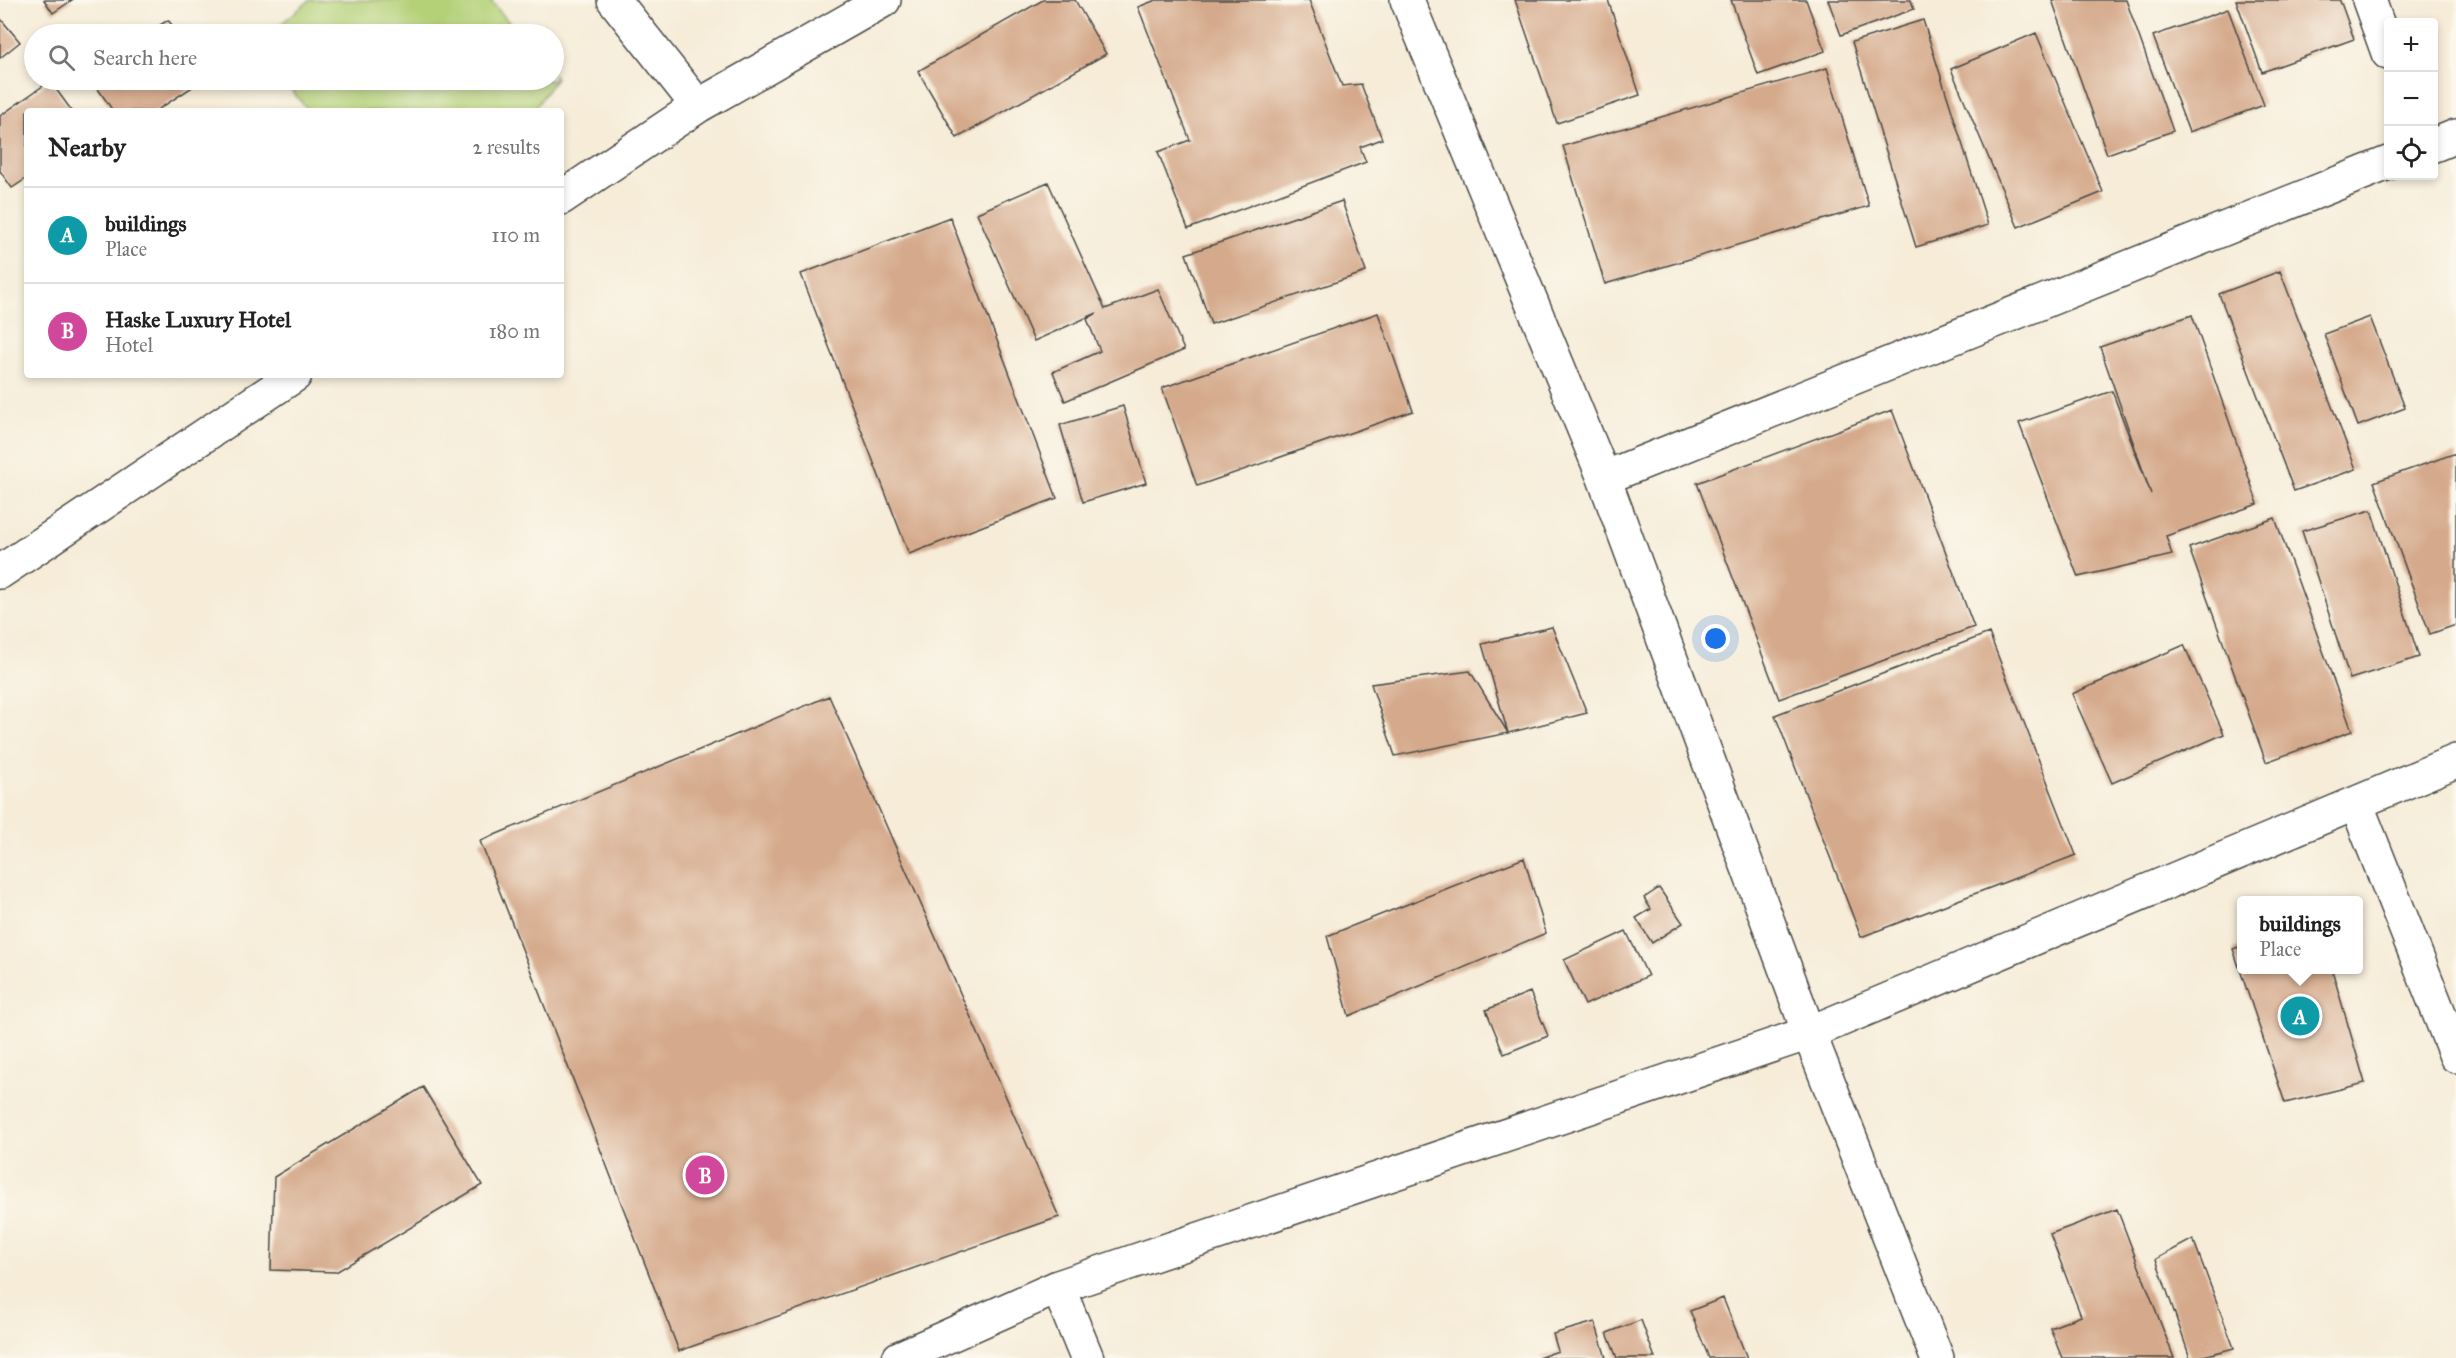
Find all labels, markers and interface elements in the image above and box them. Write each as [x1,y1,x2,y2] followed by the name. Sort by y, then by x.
[2384,18,2438,180] map controls
[2384,18,2438,72] button: +
[24,24,564,90] search box
[45,41,78,74] icon: search
[93,44,197,71] text: Search here
[2384,72,2438,126] button: −
[2384,126,2438,180] button: locate
[48,131,126,163] text: Nearby
[472,135,540,159] text: 2 results
[105,210,187,237] text: buildings
[61,223,74,247] text: A
[492,223,540,247] text: 110 m
[105,237,147,261] text: Place
[105,306,291,333] text: Haske Luxury Hotel
[61,319,74,343] text: B
[489,319,540,343] text: 180 m
[105,333,153,357] text: Hotel
[1701,624,1730,653] your location
[2237,896,2363,974] popup
[2259,910,2341,937] text: buildings
[2259,937,2301,961] text: Place
[2280,994,2320,1038] pin: A
[686,1152,724,1198] pin: B

